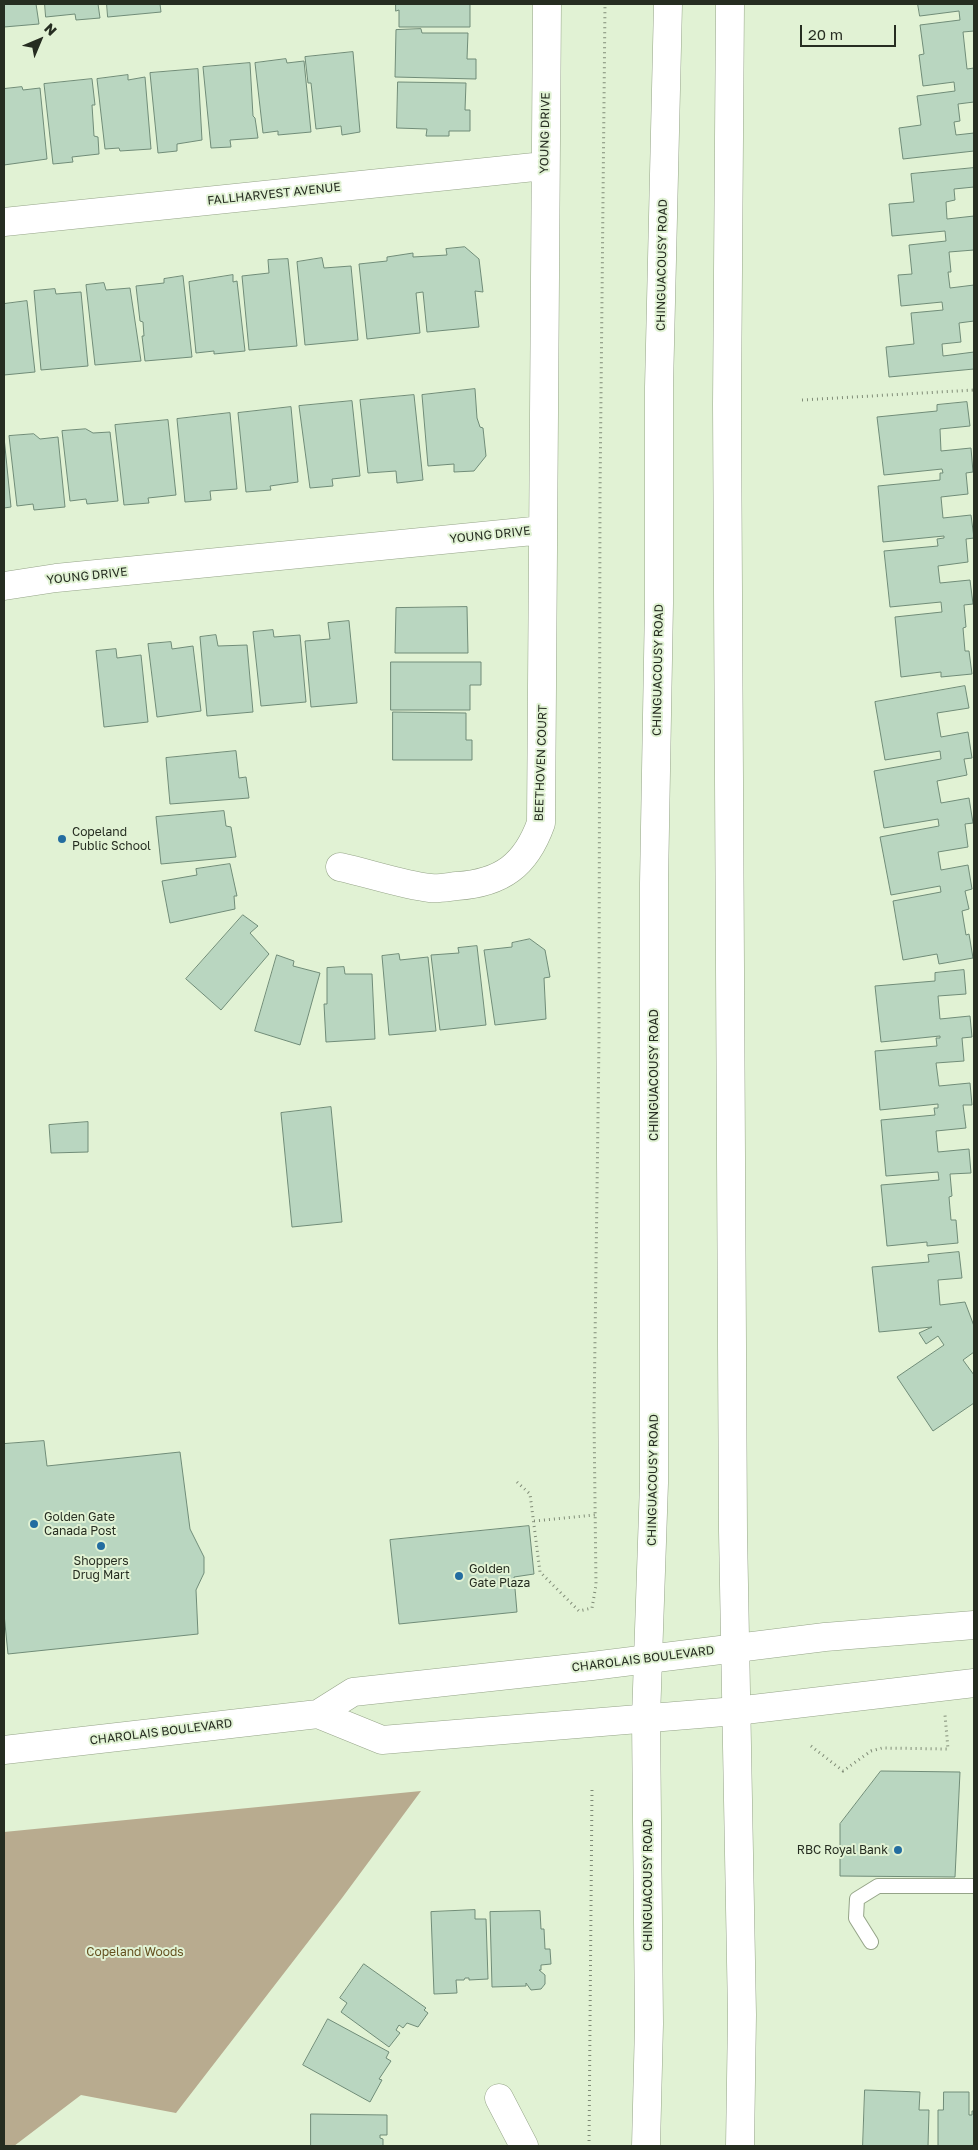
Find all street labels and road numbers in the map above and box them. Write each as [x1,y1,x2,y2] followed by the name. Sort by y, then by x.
[537,92,553,174] street label: YOUNG DRIVE
[207,180,341,208] street label: FALLHARVEST AVENUE
[654,199,670,331] street label: CHINGUACOUSY ROAD
[449,524,531,546] street label: YOUNG DRIVE
[46,565,128,587] street label: YOUNG DRIVE
[650,604,666,736] street label: CHINGUACOUSY ROAD
[532,704,550,822] street label: BEETHOVEN COURT
[647,1009,661,1141] street label: CHINGUACOUSY ROAD
[645,1414,661,1546] street label: CHINGUACOUSY ROAD
[571,1643,715,1675] street label: CHAROLAIS BOULEVARD
[89,1716,233,1748] street label: CHAROLAIS BOULEVARD
[641,1819,655,1951] street label: CHINGUACOUSY ROAD

